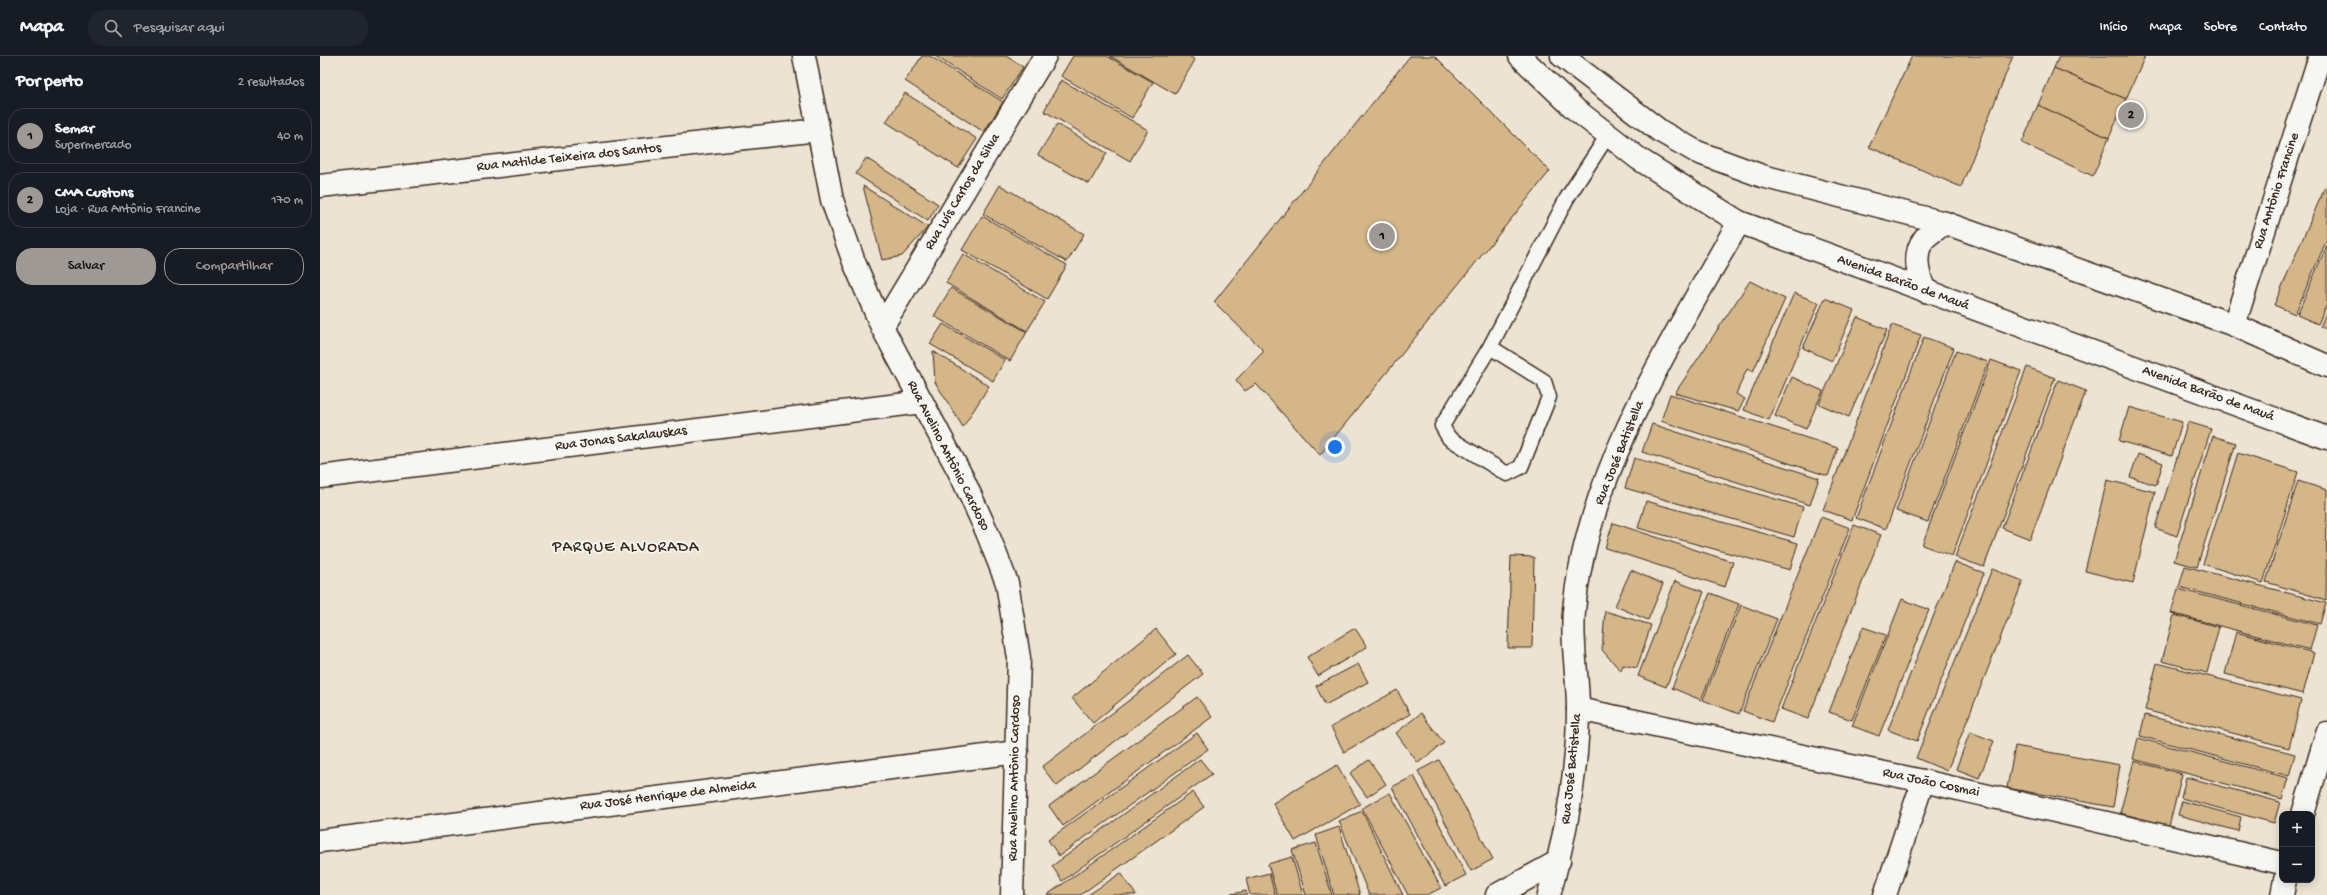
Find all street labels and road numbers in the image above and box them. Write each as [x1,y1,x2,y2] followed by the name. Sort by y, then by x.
[921,129,1005,253] street label: Rua Luís Carlos da Silva
[2250,130,2304,251] street label: Rua Antônio Francine
[476,140,663,176] street label: Rua Matilde Teixeira dos Santos
[1835,251,1973,315] street label: Avenida Barão de Mauá
[2140,362,2278,426] street label: Avenida Barão de Mauá
[903,378,993,534] street label: Rua Avelino Antônio Cardoso
[1591,397,1649,508] street label: Rua José Batistella
[554,422,689,456] street label: Rua Jonas Sakalauskas
[1005,695,1025,861] street label: Rua Avelino Antônio Cardoso
[1558,712,1586,825] street label: Rua José Batistella
[1881,764,1981,802] street label: Rua João Cosmai
[579,777,758,815] street label: Rua José Henrique de Almeida

